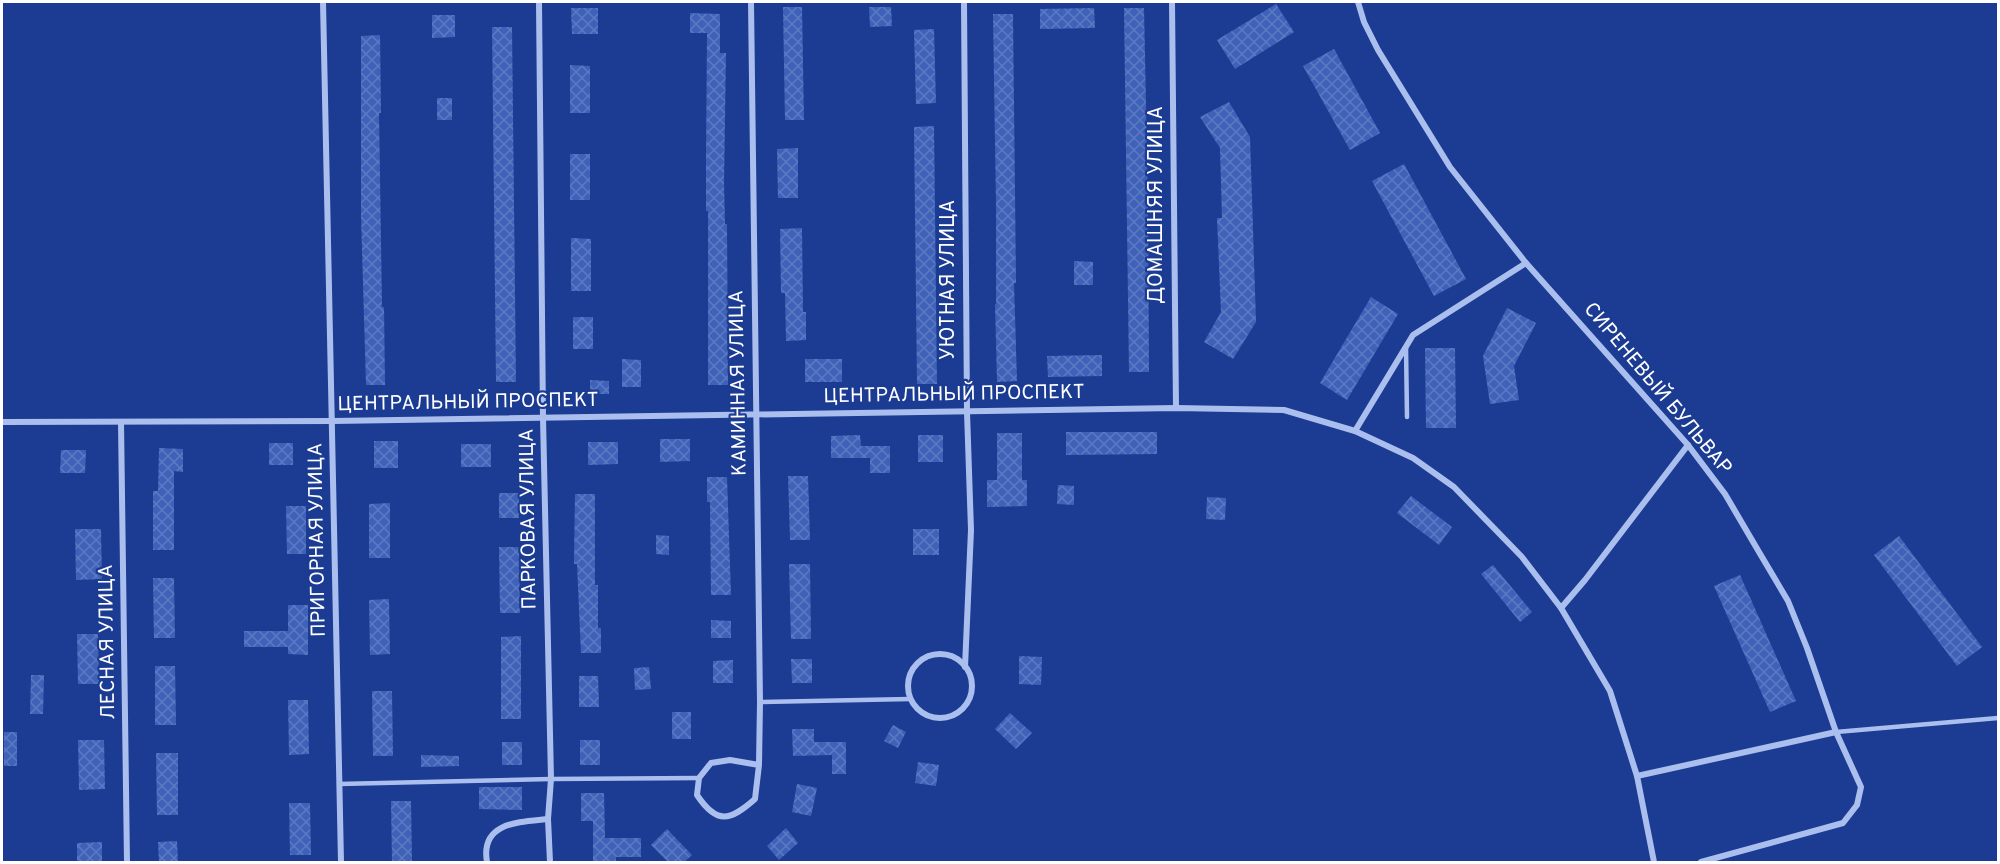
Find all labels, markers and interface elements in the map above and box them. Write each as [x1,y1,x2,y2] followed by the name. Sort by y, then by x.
[1144,106,1170,304] street label: ДОМАШНЯЯ УЛИЦА
[936,200,962,360] street label: УЮТНАЯ УЛИЦА
[724,290,754,476] street label: КАМИННАЯ УЛИЦА
[1577,296,1738,481] street label: СИРЕНЕВЫЙ БУЛЬВАР
[823,378,1085,410] street label: ЦЕНТРАЛЬНЫЙ ПРОСПЕКТ
[337,386,599,418] street label: ЦЕНТРАЛЬНЫЙ ПРОСПЕКТ
[514,428,544,610] street label: ПАРКОВАЯ УЛИЦА
[303,443,333,637] street label: ПРИГОРНАЯ УЛИЦА
[94,564,122,720] street label: ЛЕСНАЯ УЛИЦА

